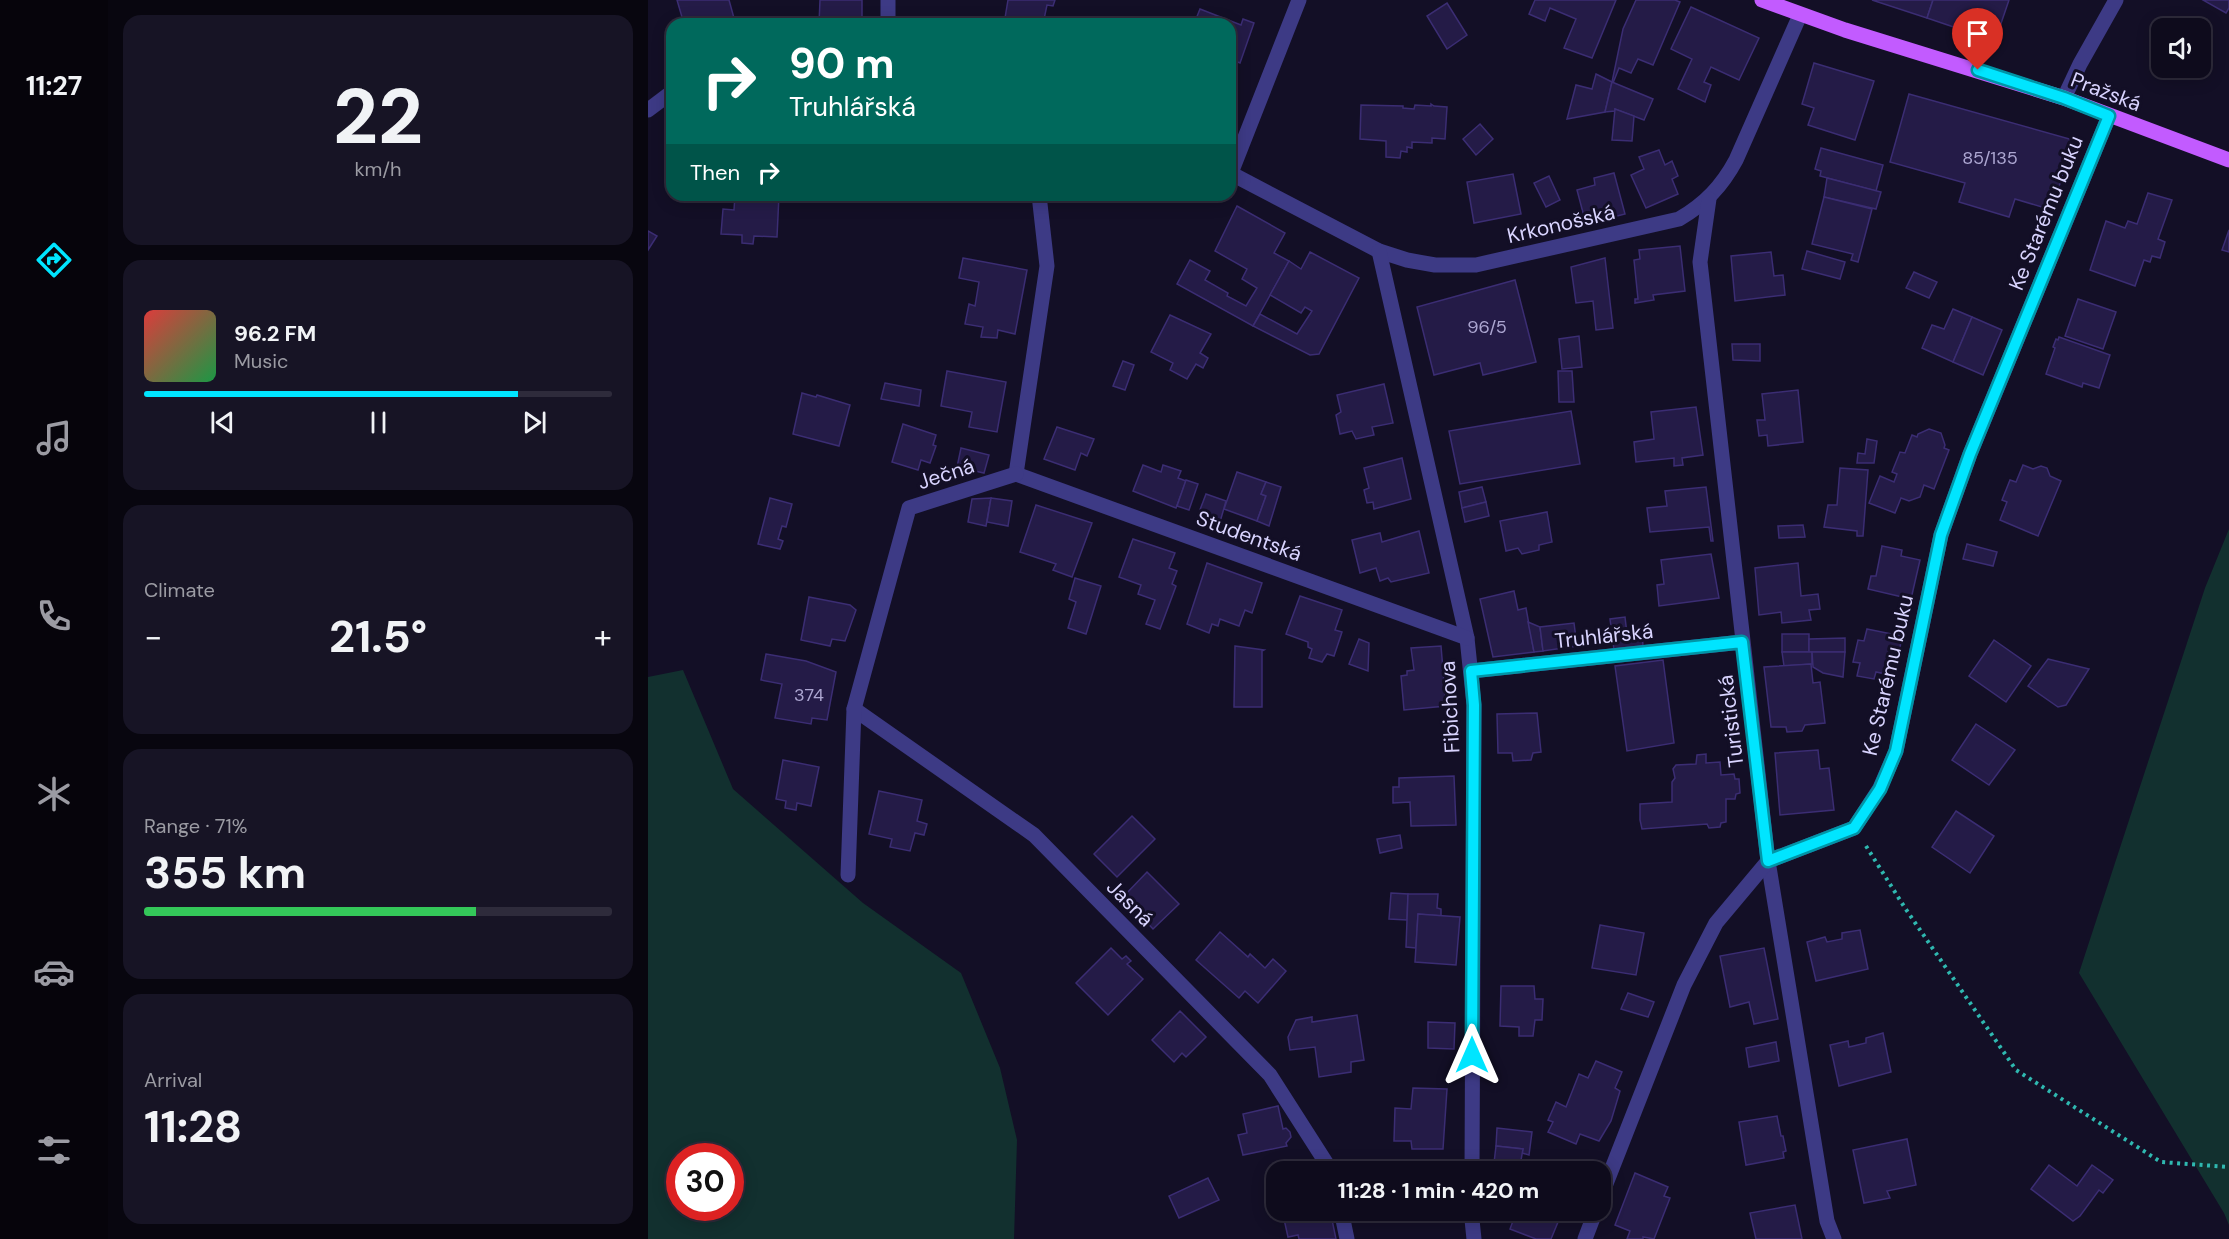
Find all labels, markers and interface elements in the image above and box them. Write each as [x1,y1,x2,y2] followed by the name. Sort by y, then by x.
[1952,8,2003,70] pin
[1961,17,1994,50] icon: arrive
[2151,18,2211,78] map controls
[2151,18,2211,78] button: sound
[789,36,895,91] text: 90 m
[690,42,768,120] icon: right
[333,66,423,167] text: 22
[2067,66,2145,118] street label: Pražská
[26,68,82,103] text: 11:27
[789,89,916,124] text: Truhlářská
[2002,132,2090,294] street label: Ke Starému buku
[1962,146,2018,170] house number: 85/135
[354,156,402,182] text: km/h
[752,156,785,189] icon: right
[690,158,740,187] text: Then
[1504,198,1618,250] street label: Krkonošská
[33,239,75,281] icon: directions
[1467,315,1507,339] house number: 96/5
[234,319,316,348] text: 96.2 FM
[234,348,289,374] text: Music
[206,406,239,439] icon: previous
[362,406,395,439] icon: pause
[518,406,551,439] icon: next
[33,417,75,459] icon: music
[914,452,978,496] street label: Ječná
[1192,504,1306,568] street label: Studentská
[144,577,215,603] text: Climate
[1856,592,1920,758] street label: Ke Starému buku
[33,595,75,637] icon: phone
[329,607,427,666] text: 21.5°
[144,615,162,658] text: −
[594,615,612,658] text: +
[1553,617,1655,655] street label: Truhlářská
[1434,660,1466,754] street label: Fibichova
[1711,673,1751,769] street label: Turistická
[794,683,824,707] house number: 374
[33,773,75,815] icon: climate
[144,813,247,839] text: Range · 71%
[144,843,306,902] text: 355 km
[1100,873,1160,933] street label: Jasná
[33,951,75,993] icon: car
[1440,1023,1504,1087] position arrow
[144,1067,202,1093] text: Arrival
[144,1097,242,1156] text: 11:28
[33,1129,75,1171] icon: filters
[666,1143,744,1221] speed limit sign: 30
[1338,1176,1539,1205] text: 11:28 · 1 min · 420 m

